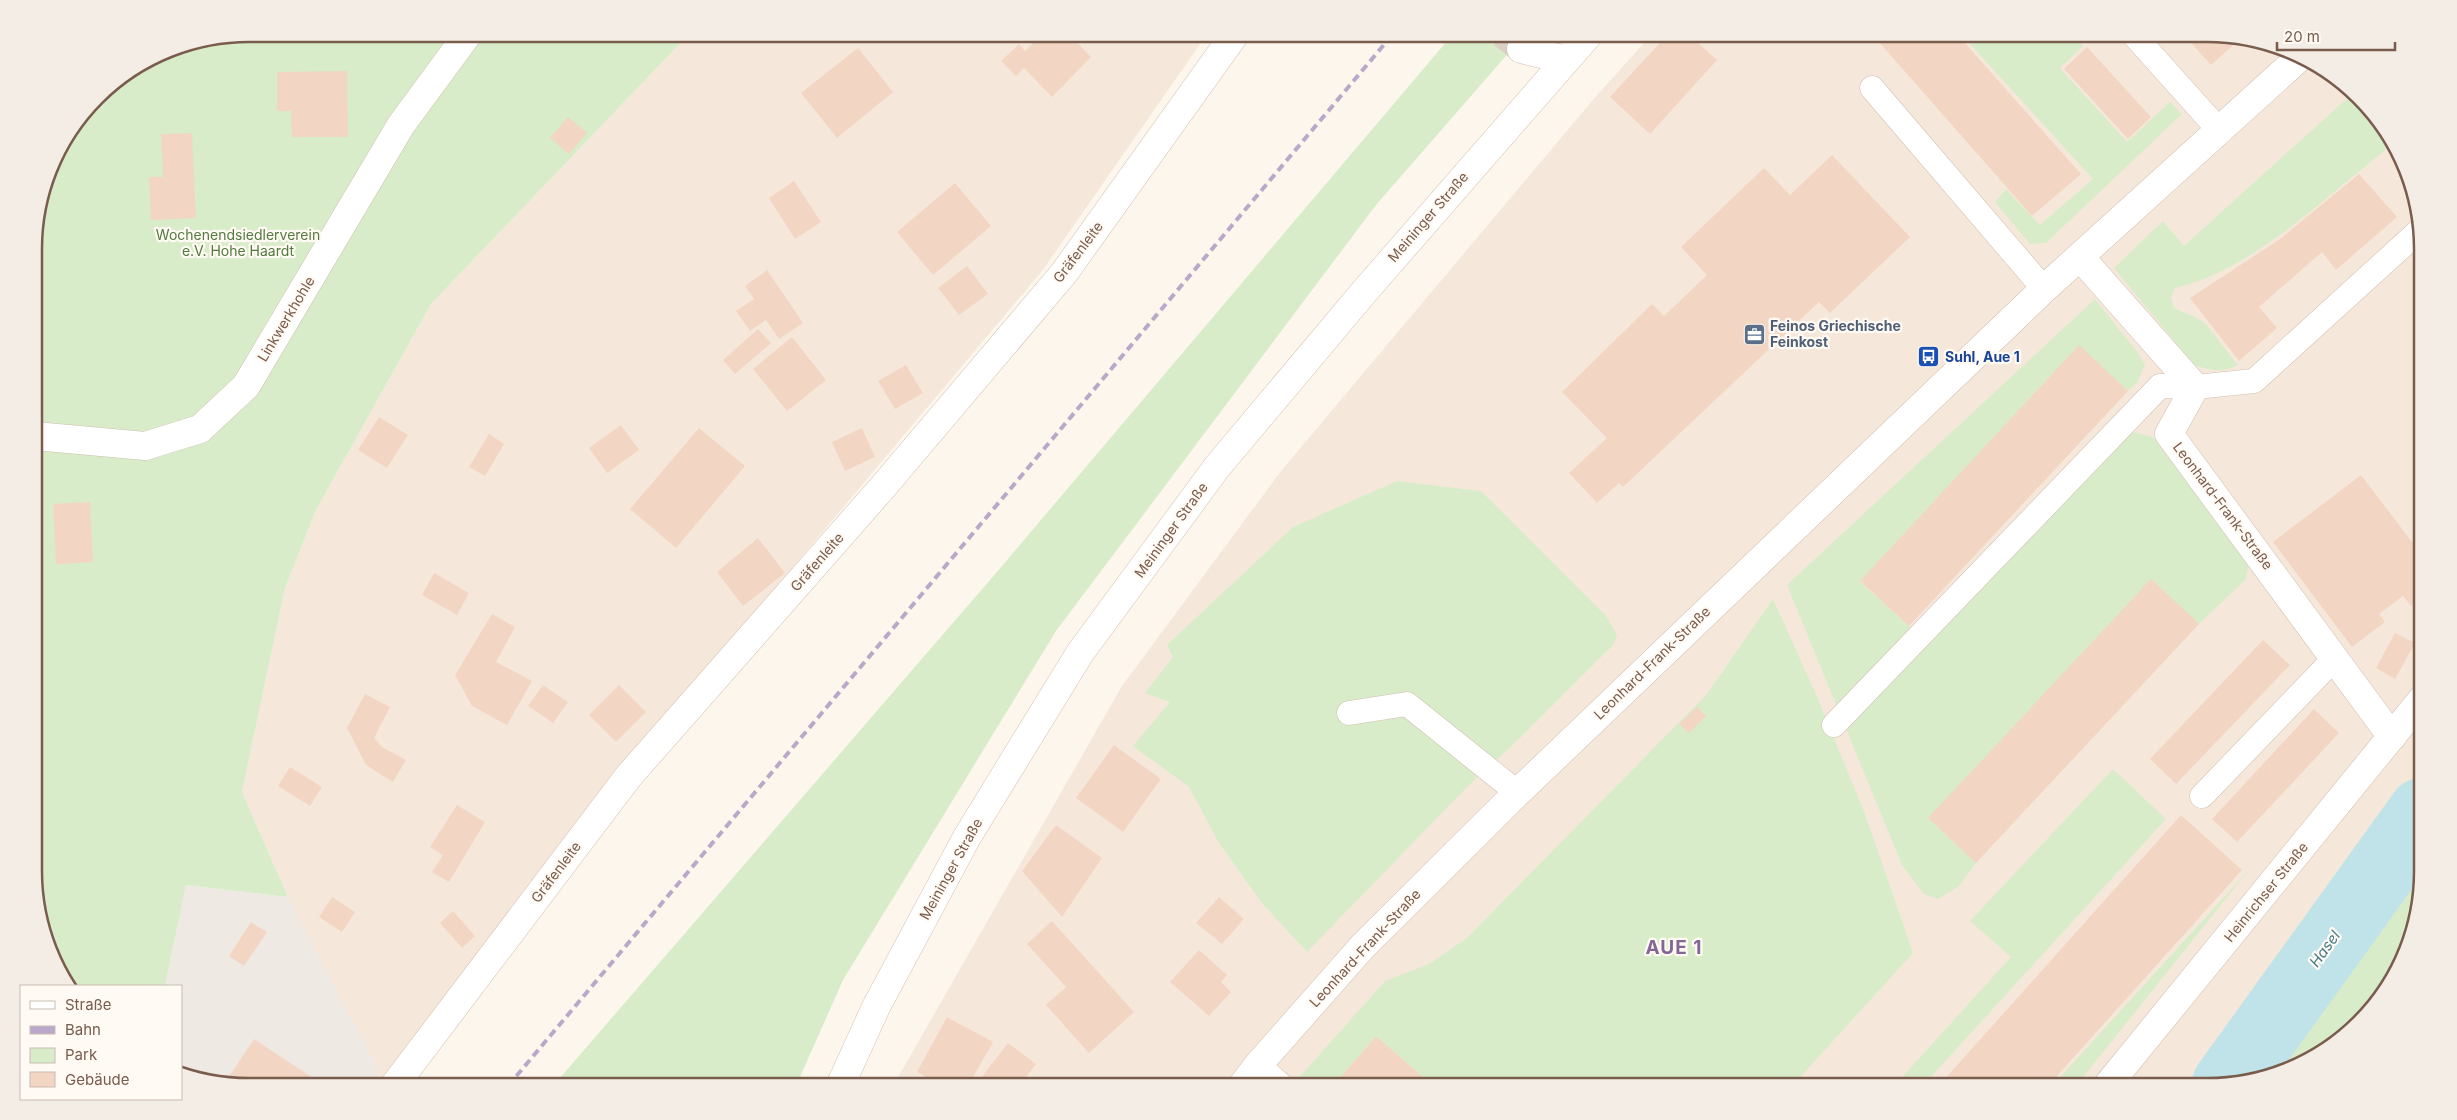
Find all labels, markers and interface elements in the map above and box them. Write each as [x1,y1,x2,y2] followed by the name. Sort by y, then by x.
[2277,20,2394,52] scale bar
[2284,27,2320,46] text: 20 m
[1384,168,1471,265] street label: Meininger Straße
[1049,218,1106,286] street label: Gräfenleite
[156,226,320,259] park label: Wochenendsiedlerverein e.V. Hohe Haardt
[253,273,318,364] street label: Linkwerkhohle
[1770,317,1901,350] place label: Feinos Griechische Feinkost
[1742,322,1766,346] office icon: Feinos Griechische Feinkost
[1917,345,1941,369] bus stop icon: Suhl, Aue 1
[1945,348,2020,365] place label: Suhl, Aue 1
[2170,439,2277,573] street label: Leonhard-Frank-Straße
[1130,479,1211,581] street label: Meininger Straße
[786,529,847,595] street label: Gräfenleite
[1590,603,1713,723] street label: Leonhard-Frank-Straße
[916,815,986,923] street label: Meininger Straße
[527,838,584,906] street label: Gräfenleite
[2220,838,2311,945] street label: Heinrichser Straße
[1306,885,1424,1010] street label: Leonhard-Frank-Straße
[2305,926,2344,971] water label: Hasel
[1646,936,1702,959] district label: AUE 1
[20,985,182,1100] legend
[65,995,112,1014] text: Straße
[65,1020,101,1039] text: Bahn
[65,1045,98,1064] text: Park
[65,1070,130,1089] text: Gebäude

